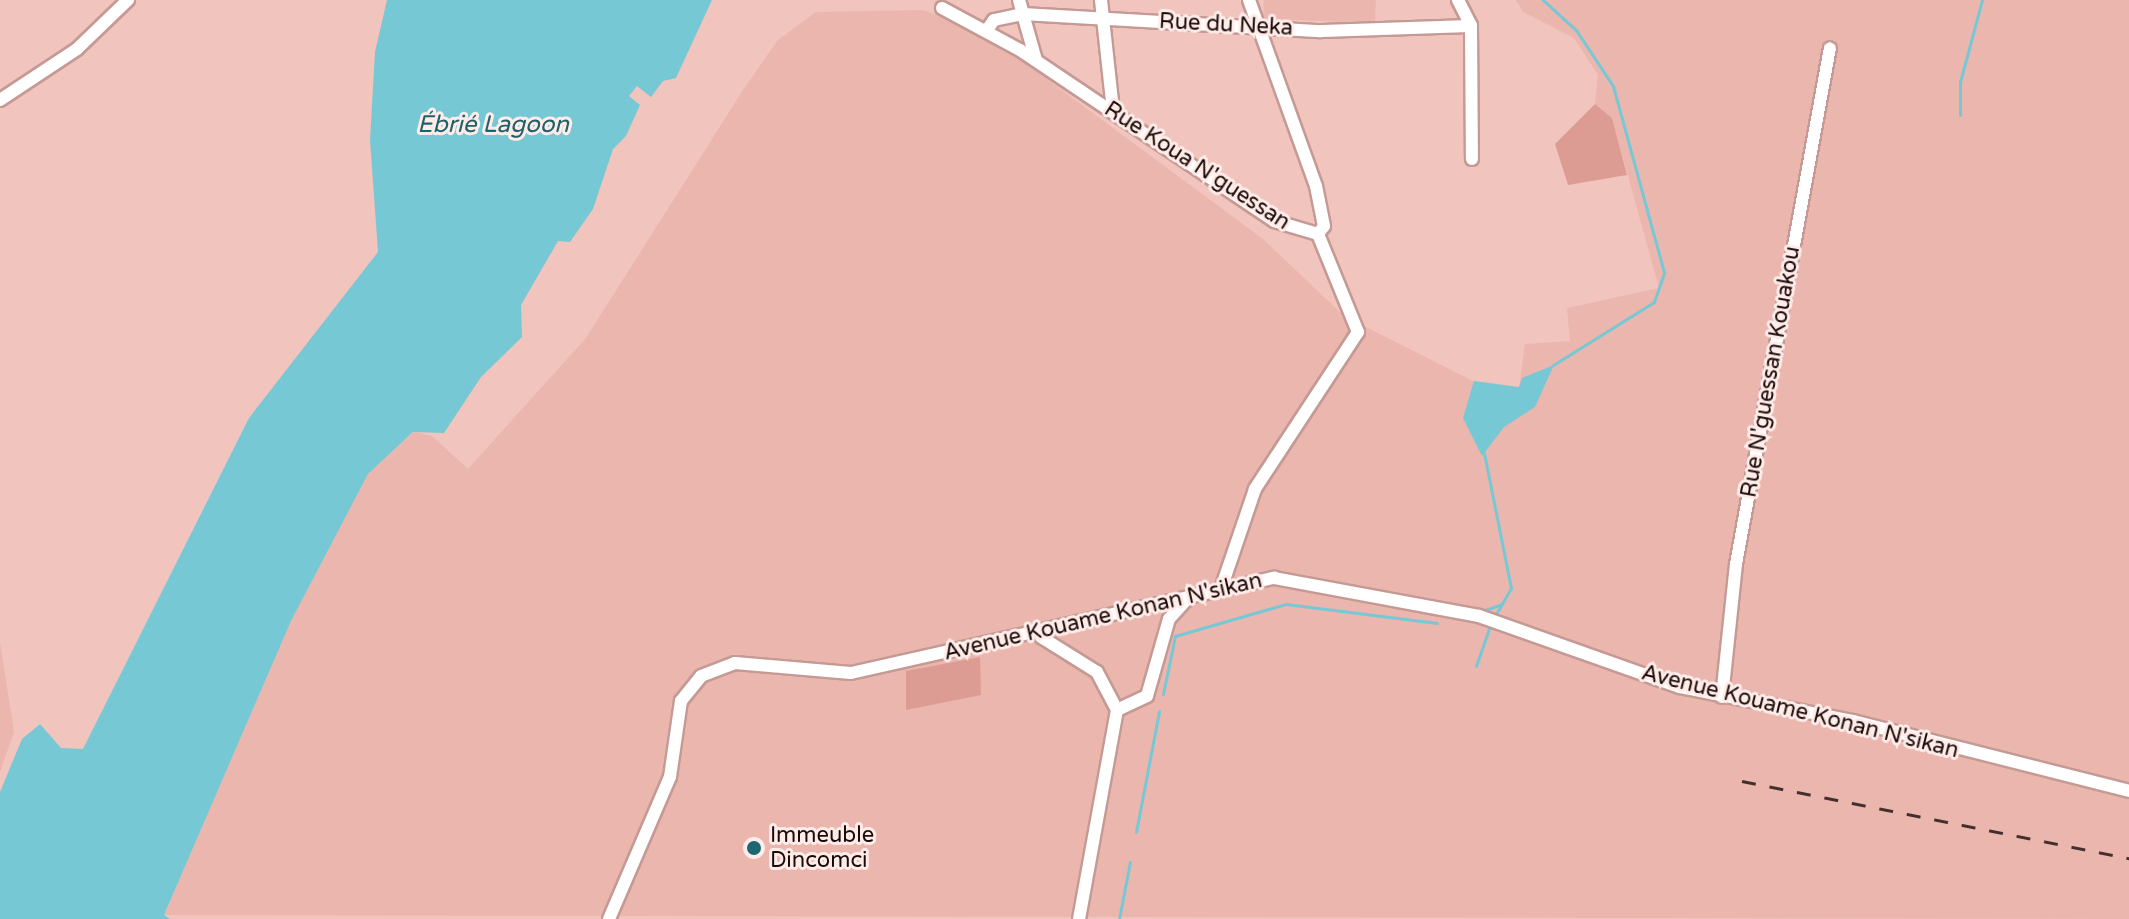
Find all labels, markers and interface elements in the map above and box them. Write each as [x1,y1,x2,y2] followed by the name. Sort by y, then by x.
[1158,8,1294,42] street label: Rue du Neka
[1099,96,1295,236] street label: Rue Koua N'guessan
[417,111,569,139] water label: Ébrié Lagoon
[1736,244,1806,500] street label: Rue N'guessan Kouakou
[941,567,1265,667] street label: Avenue Kouame Konan N'sikan
[1639,660,1961,764] street label: Avenue Kouame Konan N'sikan
[770,822,874,874] place label: Immeuble Dincomci
[745,839,763,857] marker: Immeuble Dincomci

